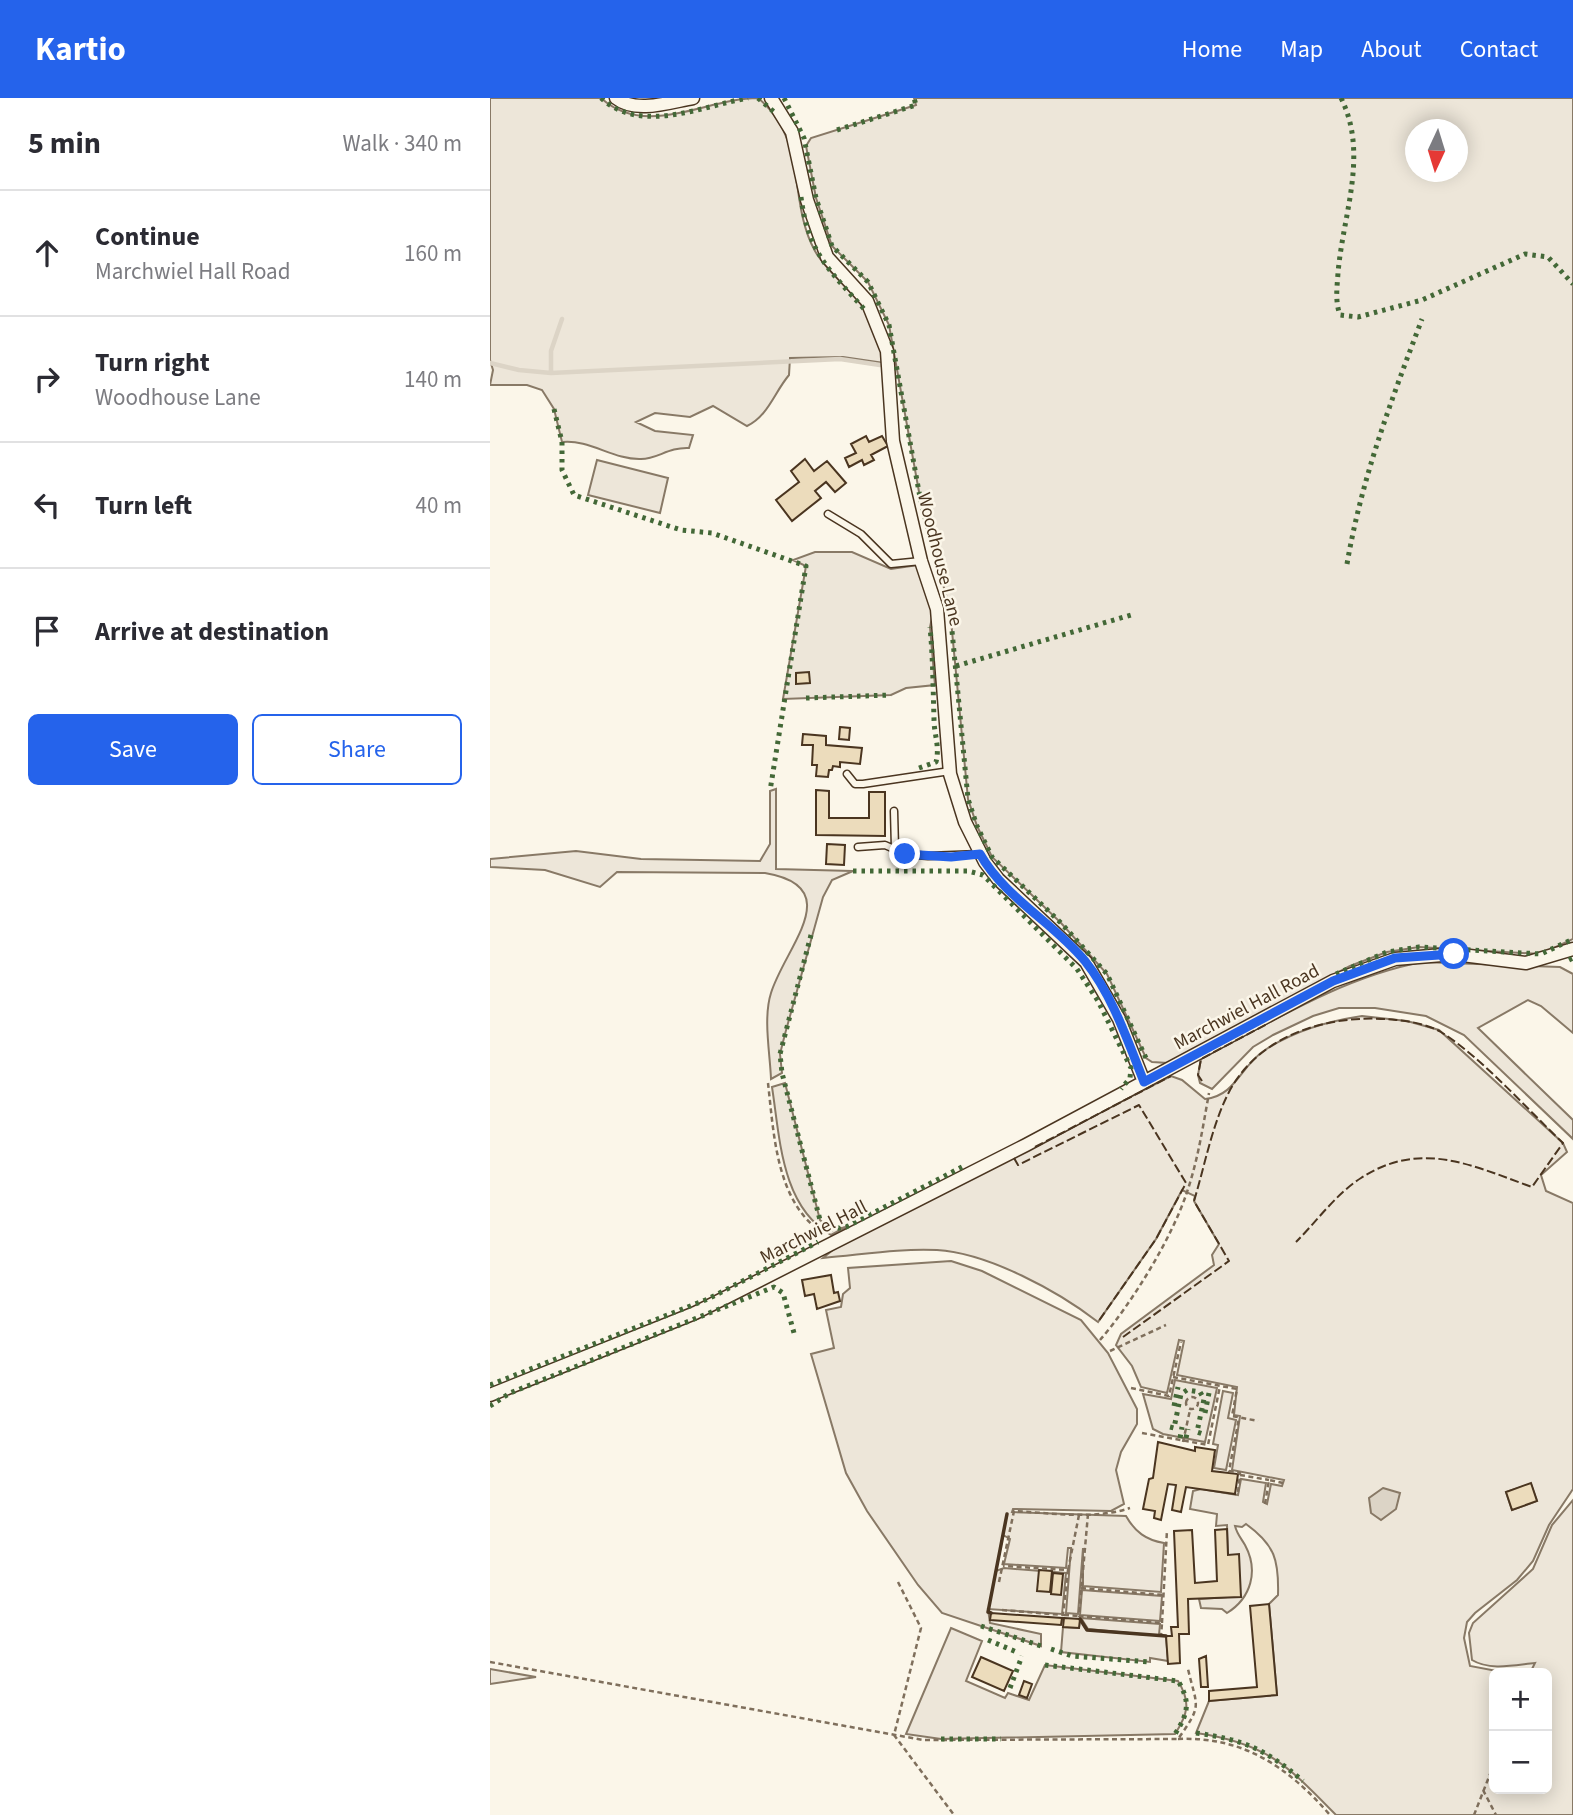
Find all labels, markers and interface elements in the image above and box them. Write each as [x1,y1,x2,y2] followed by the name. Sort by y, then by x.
[35,26,126,73] text: Kartio
[1182,32,1242,67] text: Home
[1280,32,1323,67] text: Map
[1361,32,1422,67] text: About
[1460,32,1538,67] text: Contact
[1405,119,1468,182] north arrow
[28,122,101,165] text: 5 min
[343,127,462,160] text: Walk · 340 m
[95,218,200,255] text: Continue
[28,234,66,272] icon: ahead
[404,237,462,270] text: 160 m
[95,255,290,288] text: Marchwiel Hall Road
[95,344,210,381] text: Turn right
[28,360,66,398] icon: right
[404,363,462,396] text: 140 m
[95,381,261,414] text: Woodhouse Lane
[28,486,66,524] icon: left
[95,487,192,524] text: Turn left
[415,489,462,522] text: 40 m
[910,490,969,629] street label: Woodhouse Lane
[28,612,66,650] icon: arrive
[95,613,329,650] text: Arrive at destination
[28,714,238,785] button: Save
[252,714,462,785] button: Share
[889,838,920,869] route end
[1438,938,1469,969] route start
[1169,958,1324,1057] street label: Marchwiel Hall Road
[755,1194,872,1271] street label: Marchwiel Hall
[1489,1668,1552,1794] map controls
[1489,1668,1552,1731] button: +
[1489,1731,1552,1794] button: −

